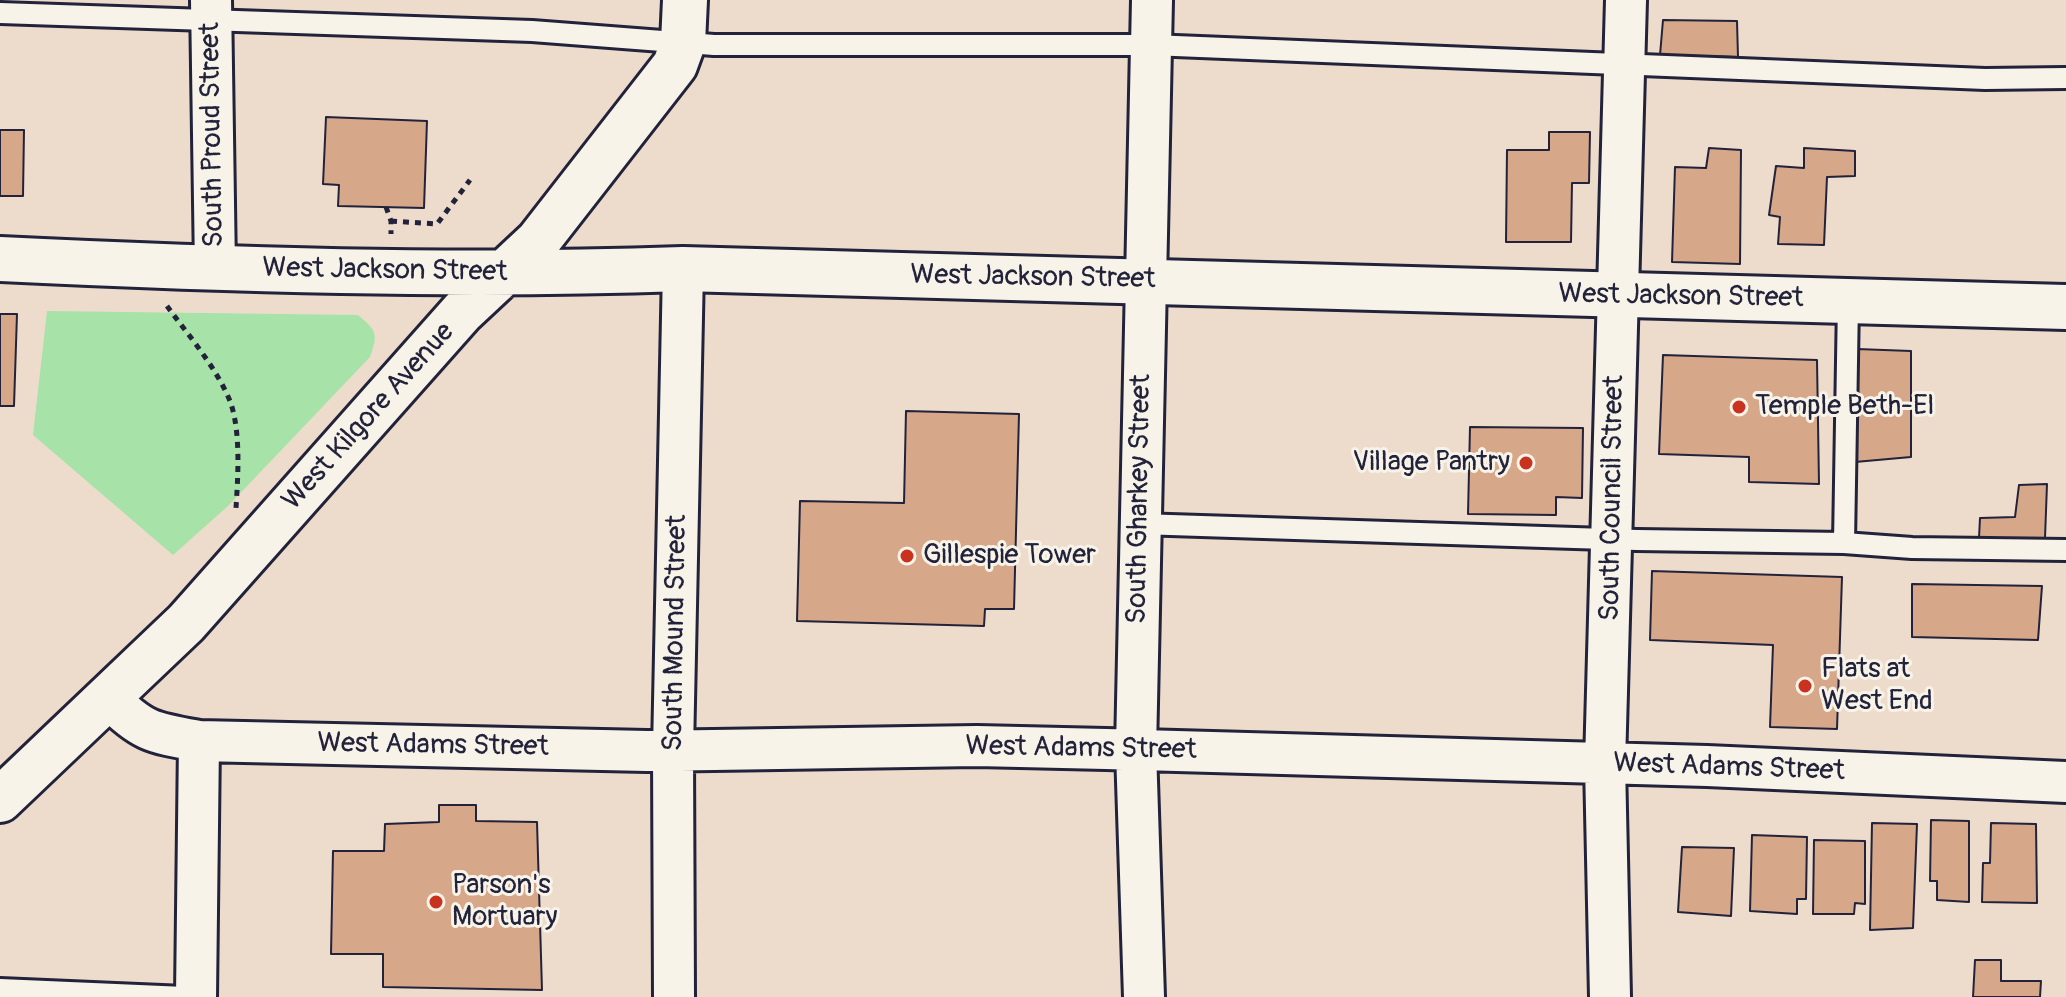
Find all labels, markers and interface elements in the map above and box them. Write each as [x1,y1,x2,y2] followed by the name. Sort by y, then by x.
[194,22,232,248] street label: South Proud Street
[262,252,508,290] street label: West Jackson Street
[910,259,1156,297] street label: West Jackson Street
[1558,278,1804,316] street label: West Jackson Street
[276,316,462,518] street label: West Kilgore Avenue
[1121,374,1159,624] street label: South Gharkey Street
[1594,375,1632,621] street label: South Council Street
[1755,390,1934,424] place label: Temple Beth-El
[1730,398,1748,416] marker: Temple Beth-El
[1353,446,1510,480] place label: Village Pantry
[1517,454,1535,472] marker: Village Pantry
[657,514,695,752] street label: South Mound Street
[923,539,1096,573] place label: Gillespie Tower
[898,547,916,565] marker: Gillespie Tower
[1821,653,1933,719] place label: Flats at West End
[1796,677,1814,695] marker: Flats at West End
[317,727,549,765] street label: West Adams Street
[965,730,1197,768] street label: West Adams Street
[1613,747,1845,789] street label: West Adams Street
[452,869,558,935] place label: Parson's Mortuary
[427,893,445,911] marker: Parson's Mortuary

